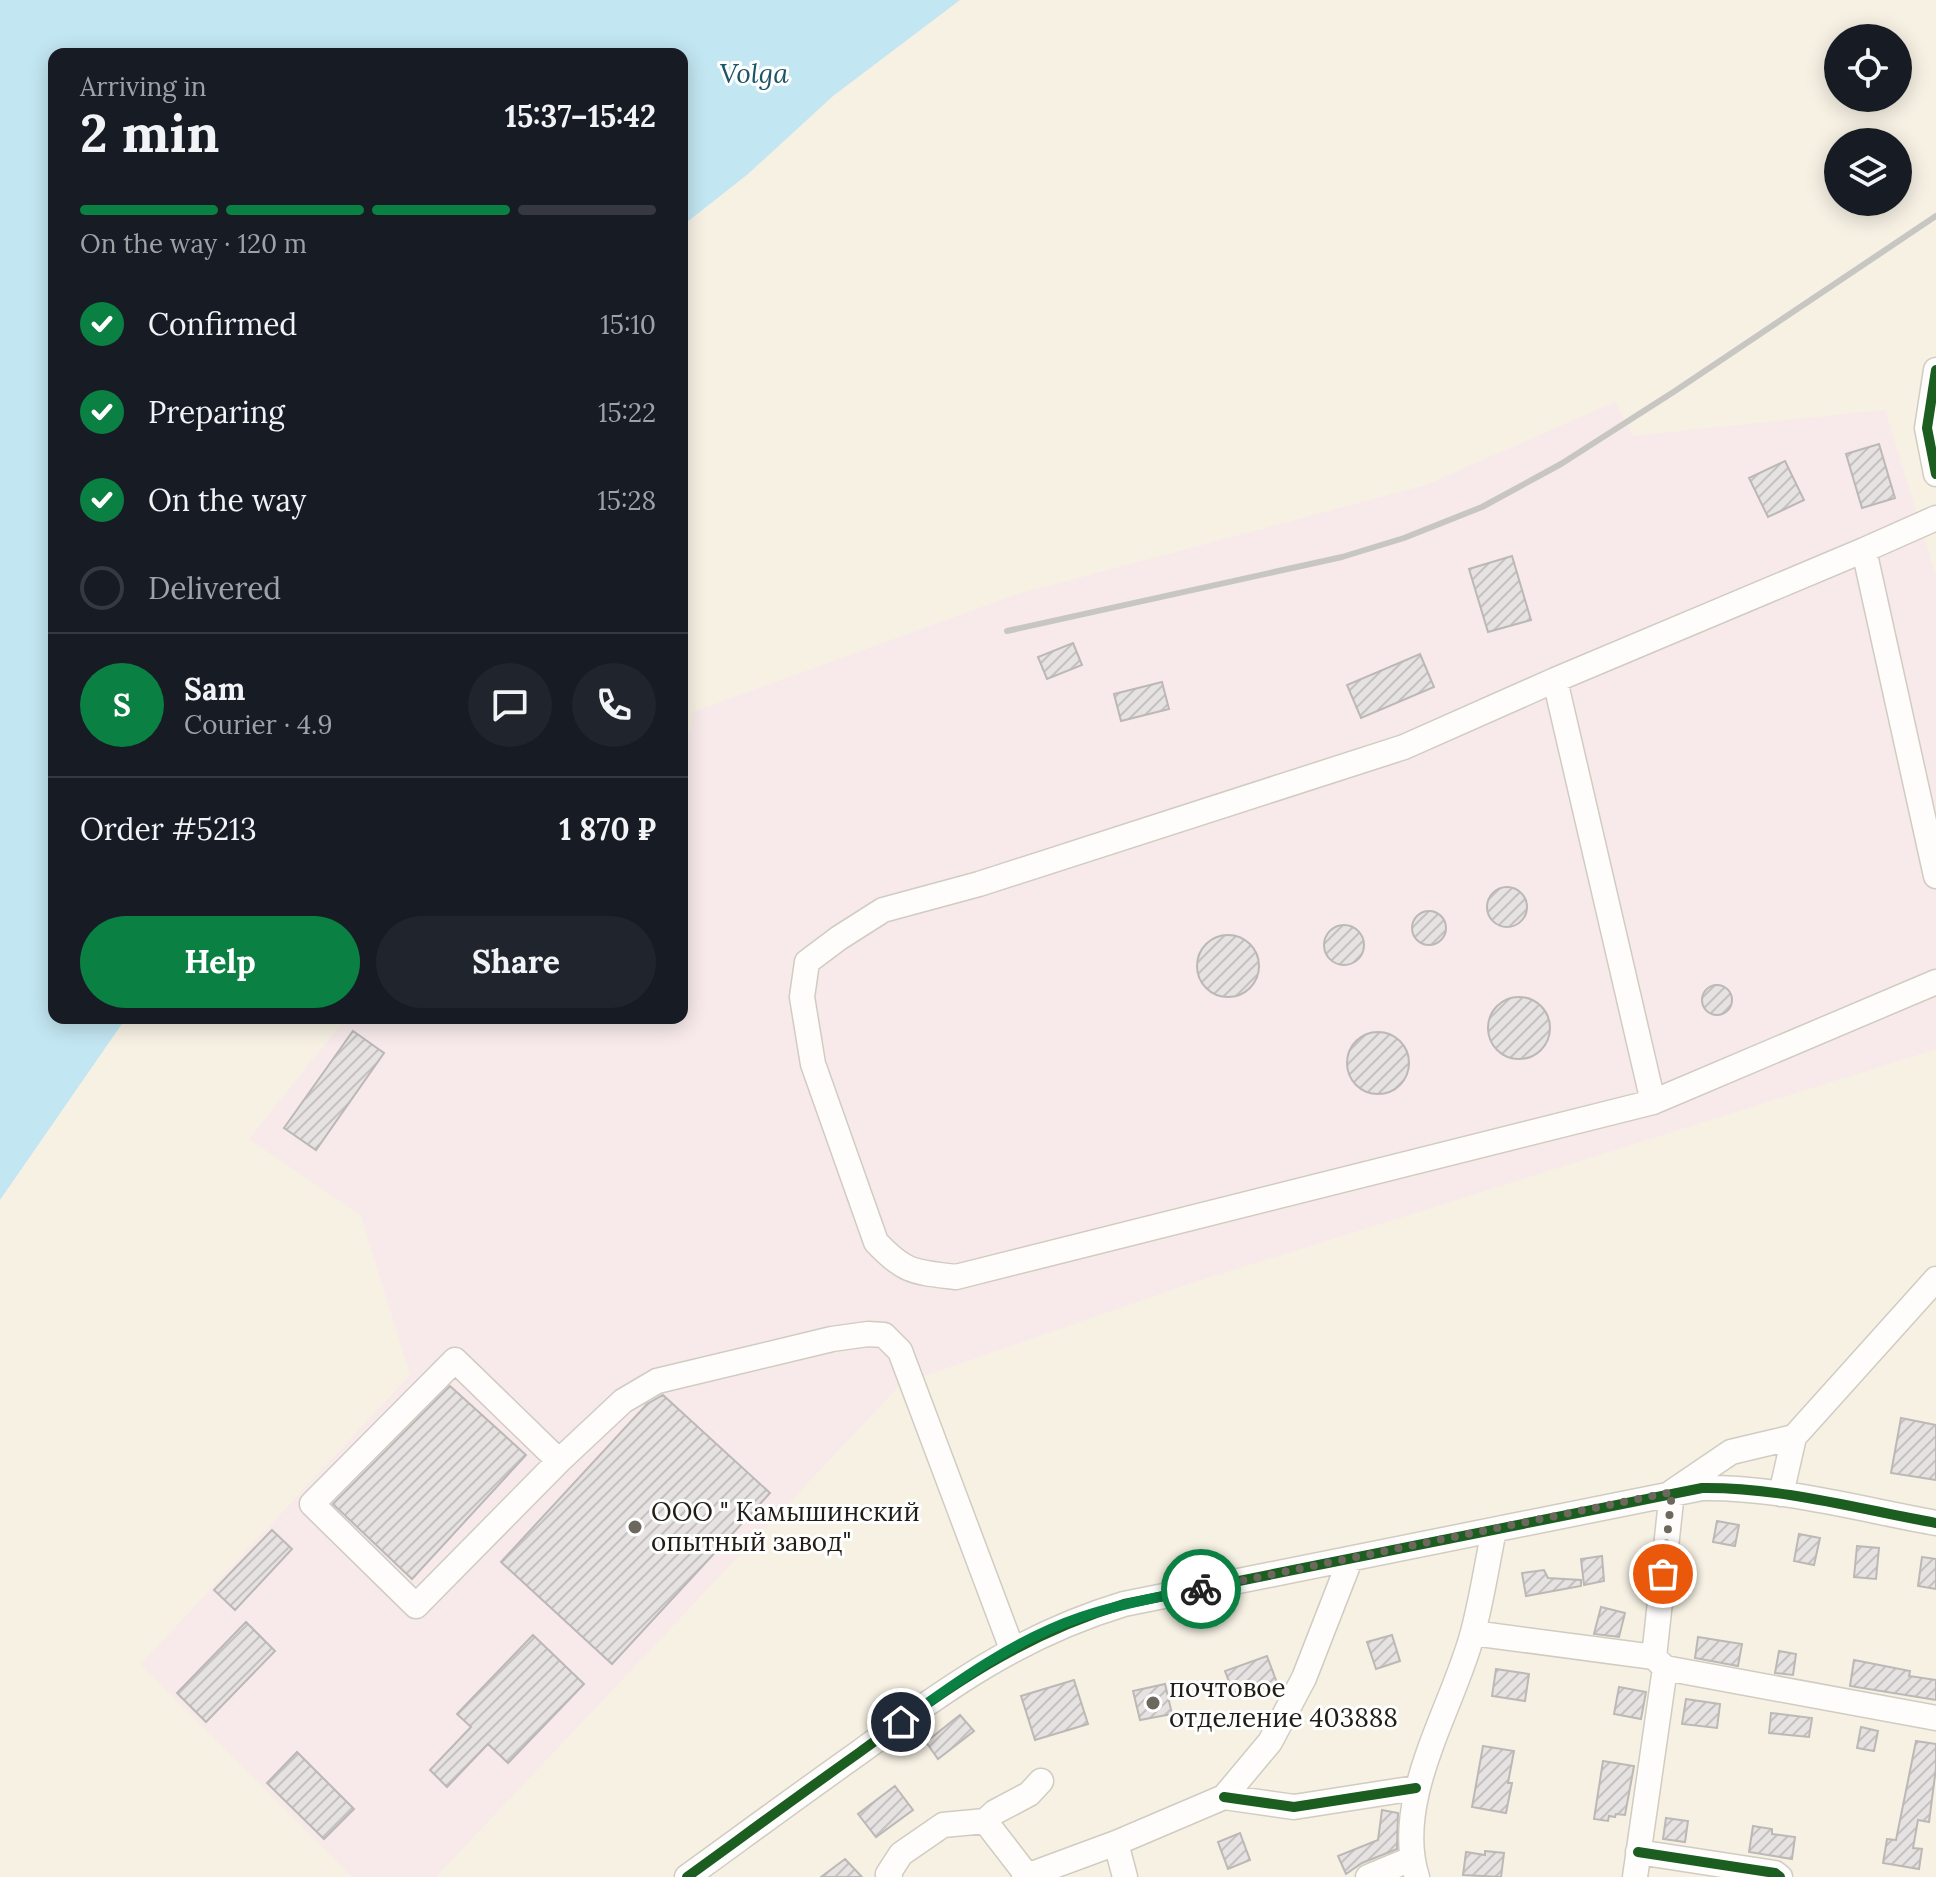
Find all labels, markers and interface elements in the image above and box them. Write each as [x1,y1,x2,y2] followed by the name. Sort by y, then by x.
[1824,24,1912,216] map controls
[1824,24,1912,112] button: locate
[719,55,789,91] water label: Volga
[80,70,207,103] text: Arriving in
[505,97,656,135] text: 15:37–15:42
[80,100,219,166] text: 2 min
[1824,128,1912,216] button: layers
[80,227,307,260] text: On the way · 120 m
[80,302,124,346] icon: check
[148,305,297,343] text: Confirmed
[600,308,656,341] text: 15:10
[80,390,124,434] icon: check
[148,393,285,431] text: Preparing
[598,396,656,429] text: 15:22
[80,478,124,522] icon: check
[148,481,306,519] text: On the way
[597,484,656,517] text: 15:28
[148,569,281,607] text: Delivered
[468,663,552,747] button: chat
[572,663,656,747] button: phone
[184,670,245,708] text: Sam
[113,686,131,724] text: S
[184,708,333,741] text: Courier · 4.9
[80,810,257,848] text: Order #5213
[559,810,656,848] text: 1 870 ₽
[80,916,360,1008] button: Help
[376,916,656,1008] button: Share
[651,1495,920,1558] place label: ООО " Камышинский опытный завод"
[626,1518,644,1536] marker: ООО " Камышинский опытный завод"
[1629,1540,1697,1608] pin
[1161,1549,1241,1629] courier
[1641,1552,1685,1596] icon: bag
[1179,1567,1223,1611] icon: bike
[1169,1671,1398,1734] place label: почтовое отделение 403888
[867,1688,935,1756] pin
[1144,1694,1162,1712] marker: почтовое отделение 403888
[879,1700,923,1744] icon: home

